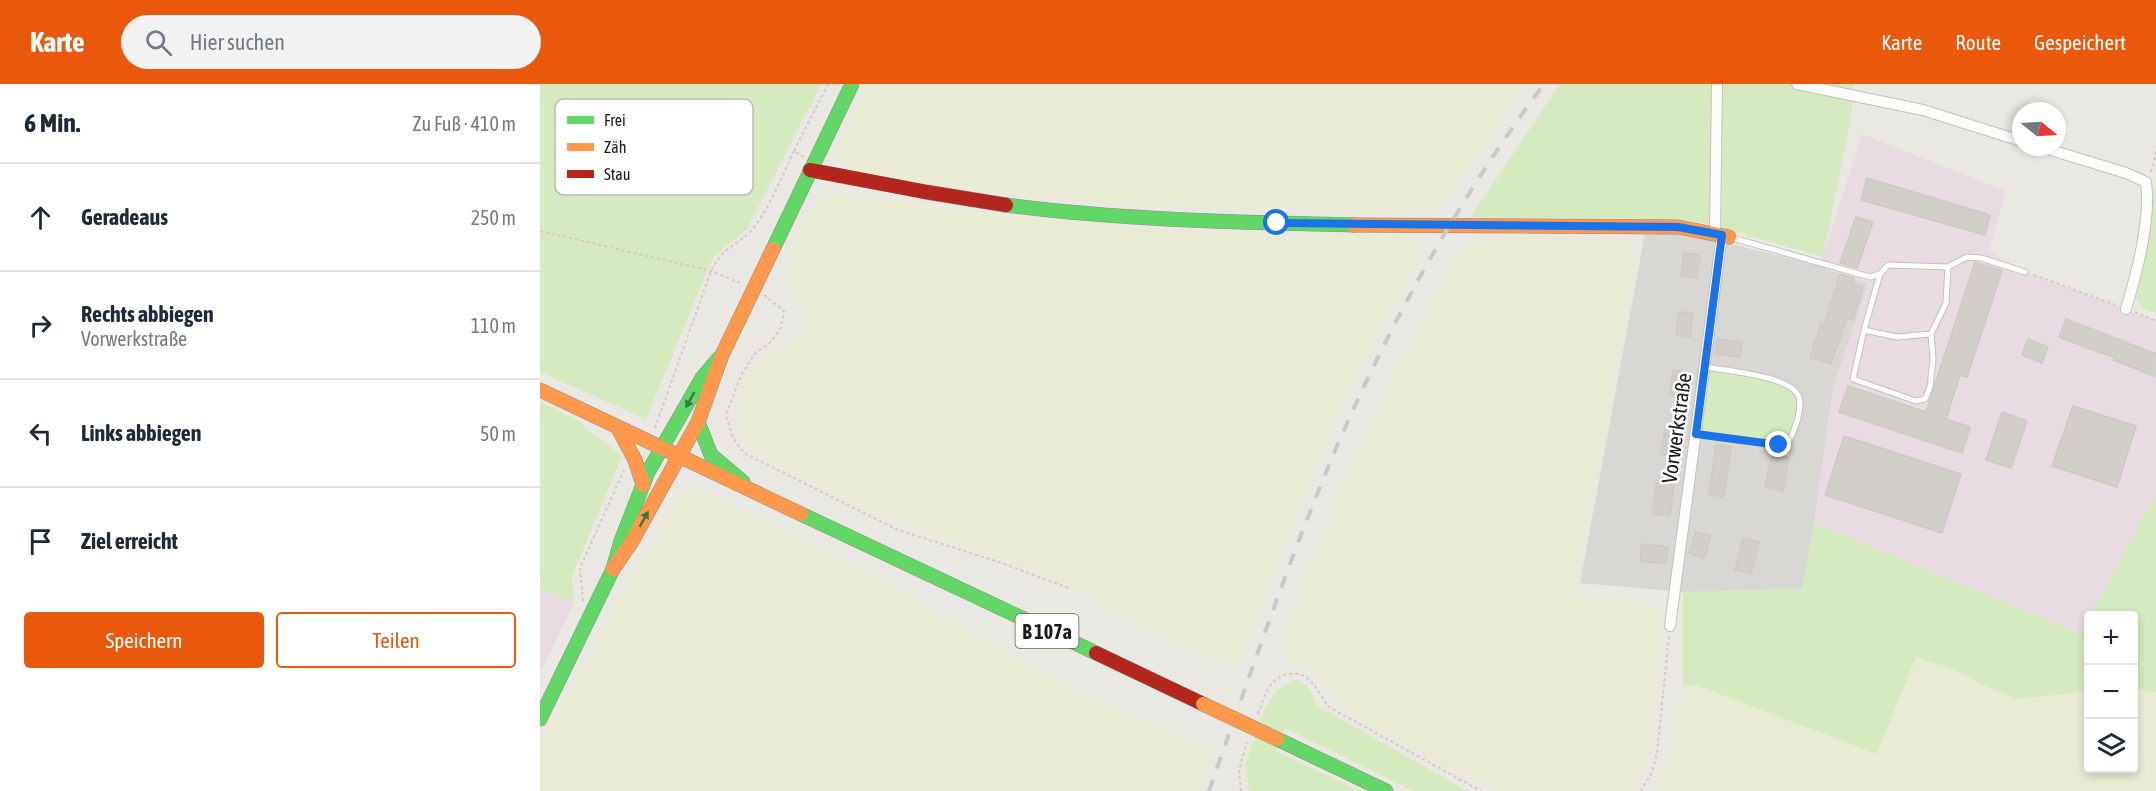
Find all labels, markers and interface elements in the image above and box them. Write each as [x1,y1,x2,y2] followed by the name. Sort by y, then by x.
[121,15,541,69] search box
[30,26,85,58] text: Karte
[142,26,175,59] icon: search
[190,29,285,55] text: Hier suchen
[1881,30,1922,54] text: Karte
[1955,30,2001,54] text: Route
[2034,30,2126,54] text: Gespeichert
[555,99,753,195] legend
[2012,102,2066,156] north arrow
[24,108,80,138] text: 6 Min.
[604,111,626,129] text: Frei
[413,112,516,135] text: Zu Fuß · 410 m
[604,138,626,156] text: Zäh
[604,165,631,183] text: Stau
[24,201,57,234] icon: ahead
[81,204,168,230] text: Geradeaus
[471,206,516,229] text: 250 m
[1263,209,1289,235] route start
[81,301,214,327] text: Rechts abbiegen
[24,309,57,342] icon: right
[471,314,516,337] text: 110 m
[81,327,187,350] text: Vorwerkstraße
[1656,371,1696,485] street label: Vorwerkstraße
[684,392,695,408] one-way arrow
[24,417,57,450] icon: left
[81,420,202,446] text: Links abbiegen
[480,422,516,445] text: 50 m
[1765,431,1791,457] route end
[639,511,649,528] one-way arrow
[24,525,57,558] icon: arrive
[81,528,178,554] text: Ziel erreicht
[2084,611,2138,773] map controls
[2084,611,2138,665] button: +
[24,612,264,668] button: Speichern
[276,612,516,668] button: Teilen
[1016,614,1078,648] road number: B 107a
[2084,665,2138,719] button: −
[2084,719,2138,773] button: layers

